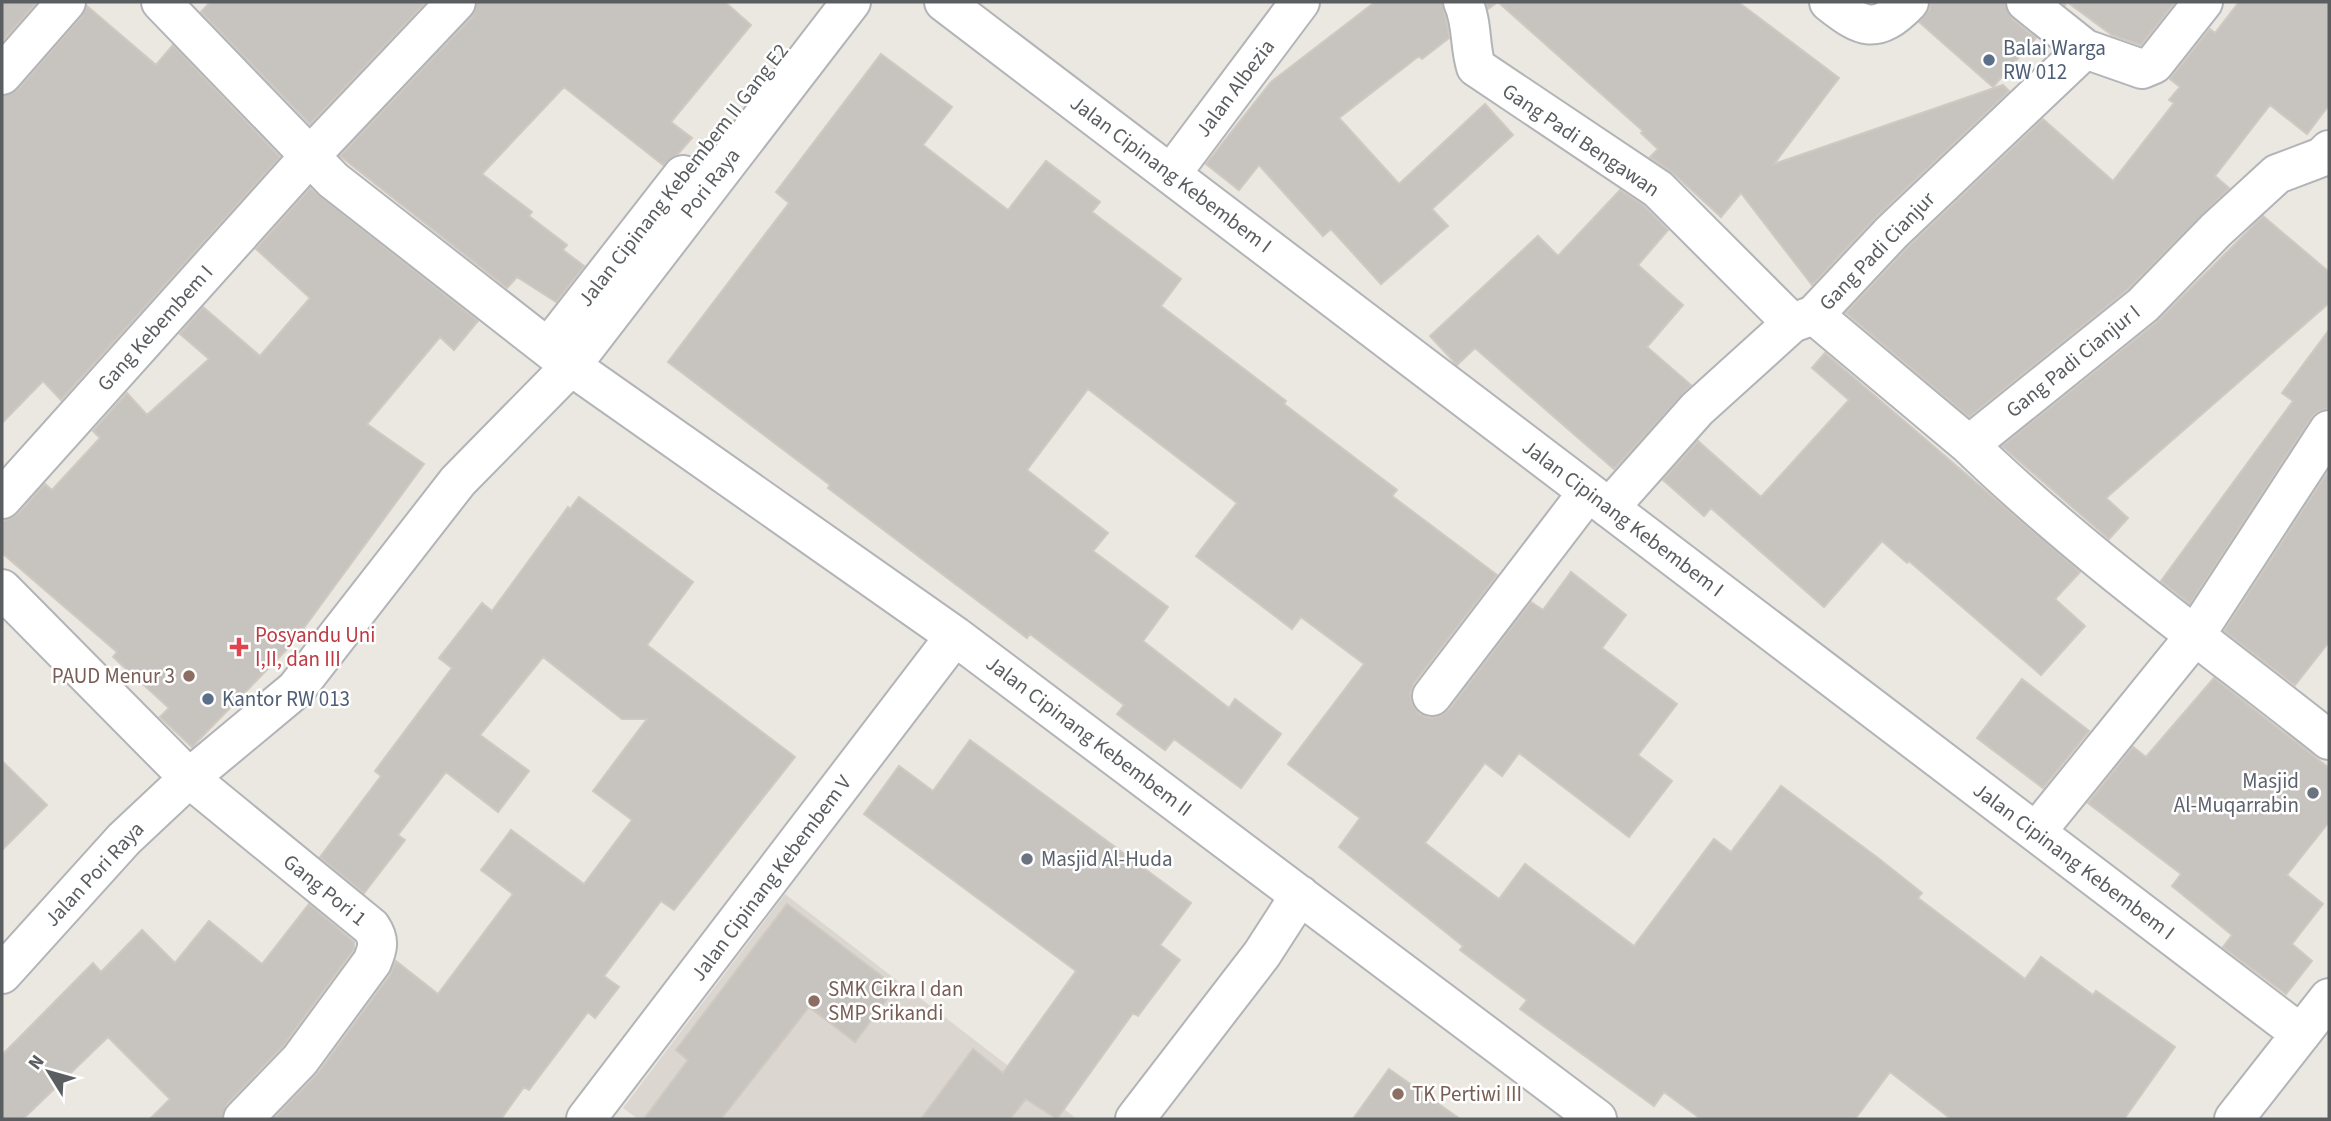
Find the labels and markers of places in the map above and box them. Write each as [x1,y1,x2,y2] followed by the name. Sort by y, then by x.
[2003,33,2106,87] place label: Balai Warga RW 012
[1981,52,1997,68] marker: Balai Warga RW 012
[255,620,375,674] place label: Posyandu Uni I,II, dan III
[229,637,249,657] marker: Posyandu Uni I,II, dan III
[52,661,175,691] place label: PAUD Menur 3
[181,668,197,684] marker: PAUD Menur 3
[222,684,350,714] place label: Kantor RW 013
[200,691,216,707] marker: Kantor RW 013
[2174,766,2299,820] place label: Masjid Al-Muqarrabin
[2305,785,2321,801] marker: Masjid Al-Muqarrabin
[1041,844,1173,874] place label: Masjid Al-Huda
[1019,851,1035,867] marker: Masjid Al-Huda
[828,974,963,1028] place label: SMK Cikra I dan SMP Srikandi
[806,993,822,1009] marker: SMK Cikra I dan SMP Srikandi
[1412,1079,1522,1109] place label: TK Pertiwi III
[1390,1086,1406,1102] marker: TK Pertiwi III

